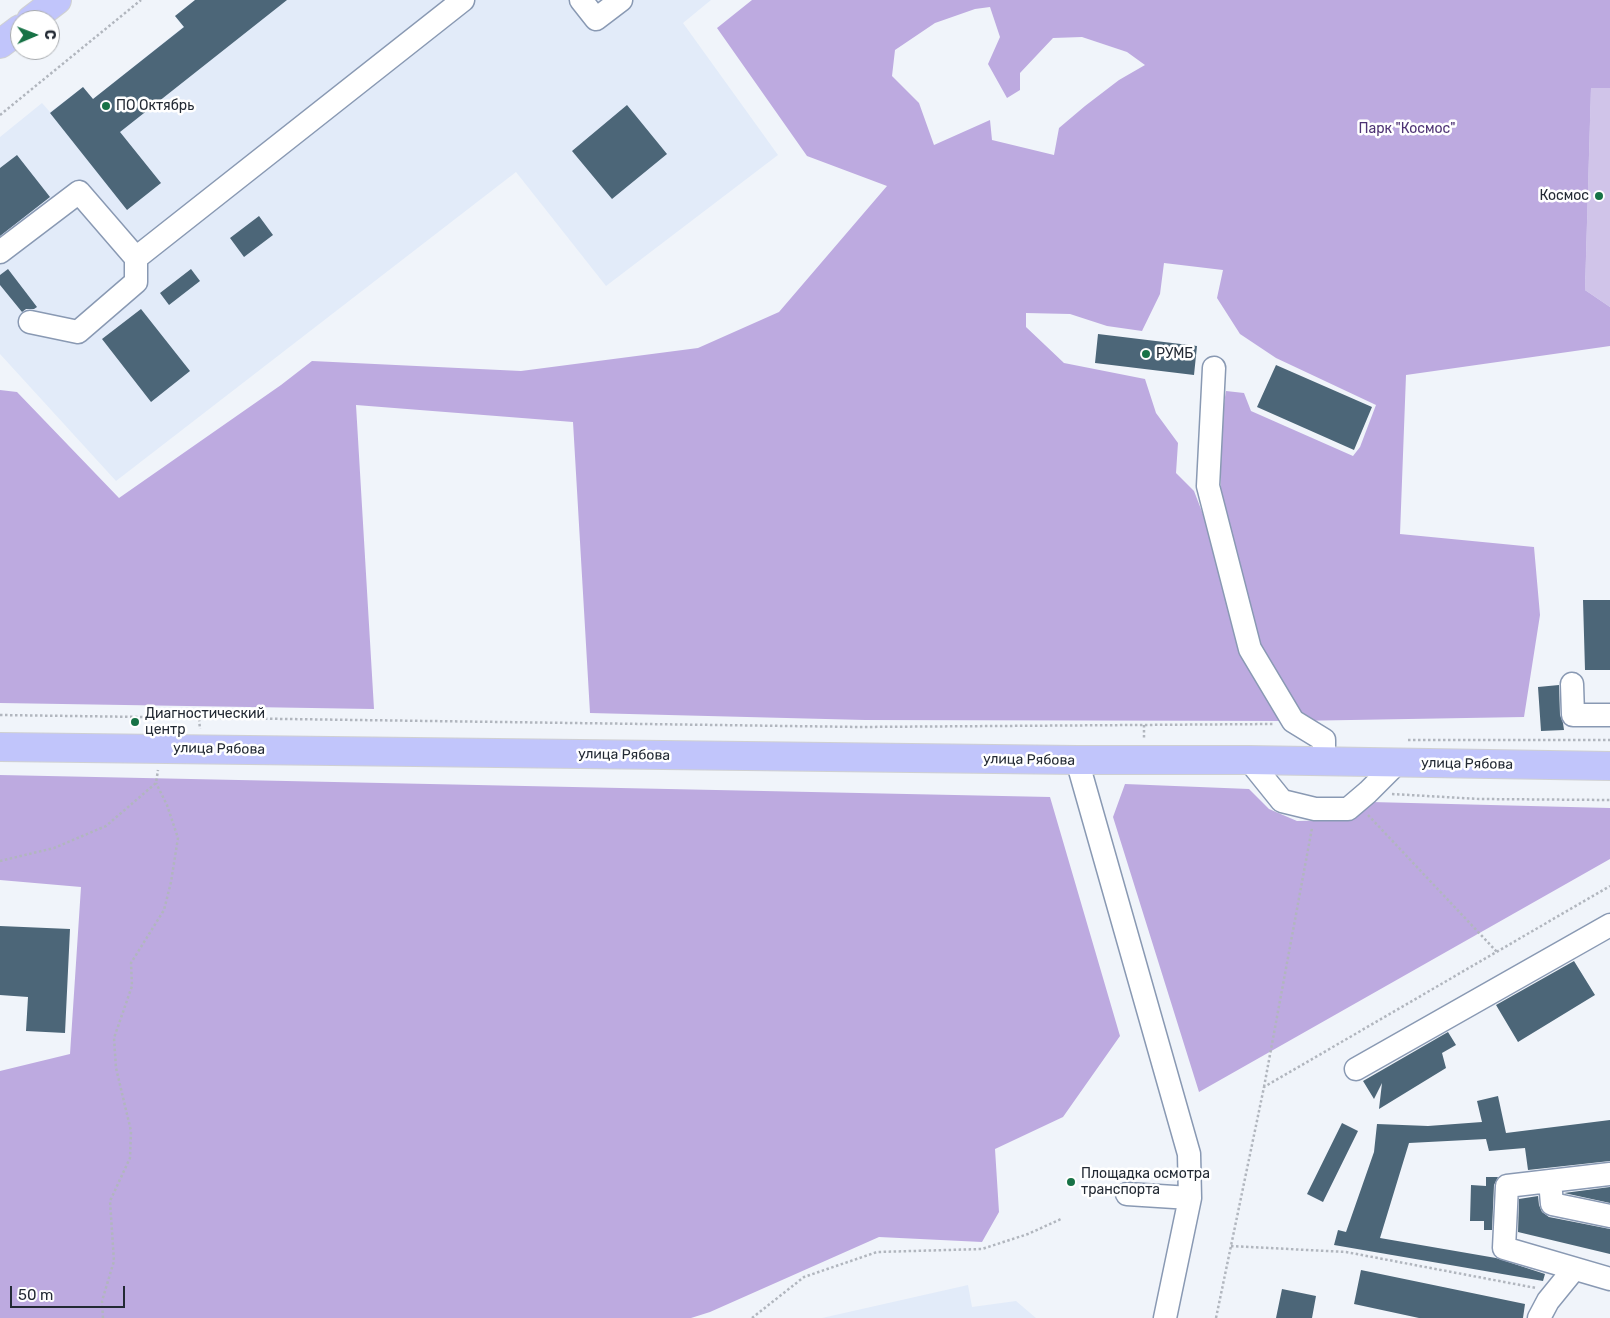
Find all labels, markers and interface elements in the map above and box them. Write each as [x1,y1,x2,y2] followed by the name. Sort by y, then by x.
[10,10,60,60] north arrow
[41,30,58,40] text: С
[116,98,194,114] place label: ПО Октябрь
[100,100,112,112] marker: ПО Октябрь
[1358,121,1456,137] park label: Парк "Космос"
[1539,188,1589,204] place label: Космос
[1593,190,1605,202] marker: Космос
[1156,346,1193,362] place label: РУМБ
[1140,348,1152,360] marker: РУМБ
[145,706,265,739] place label: Диагностический центр
[129,716,141,728] marker: Диагностический центр
[173,740,265,758] street label: улица Рябова
[578,746,670,764] street label: улица Рябова
[983,751,1075,769] street label: улица Рябова
[1421,755,1513,773] street label: улица Рябова
[1081,1166,1210,1198] place label: Площадка осмотра транспорта
[1065,1176,1077,1188] marker: Площадка осмотра транспорта
[12,1276,128,1308] scale bar
[18,1286,53,1304] text: 50 m

